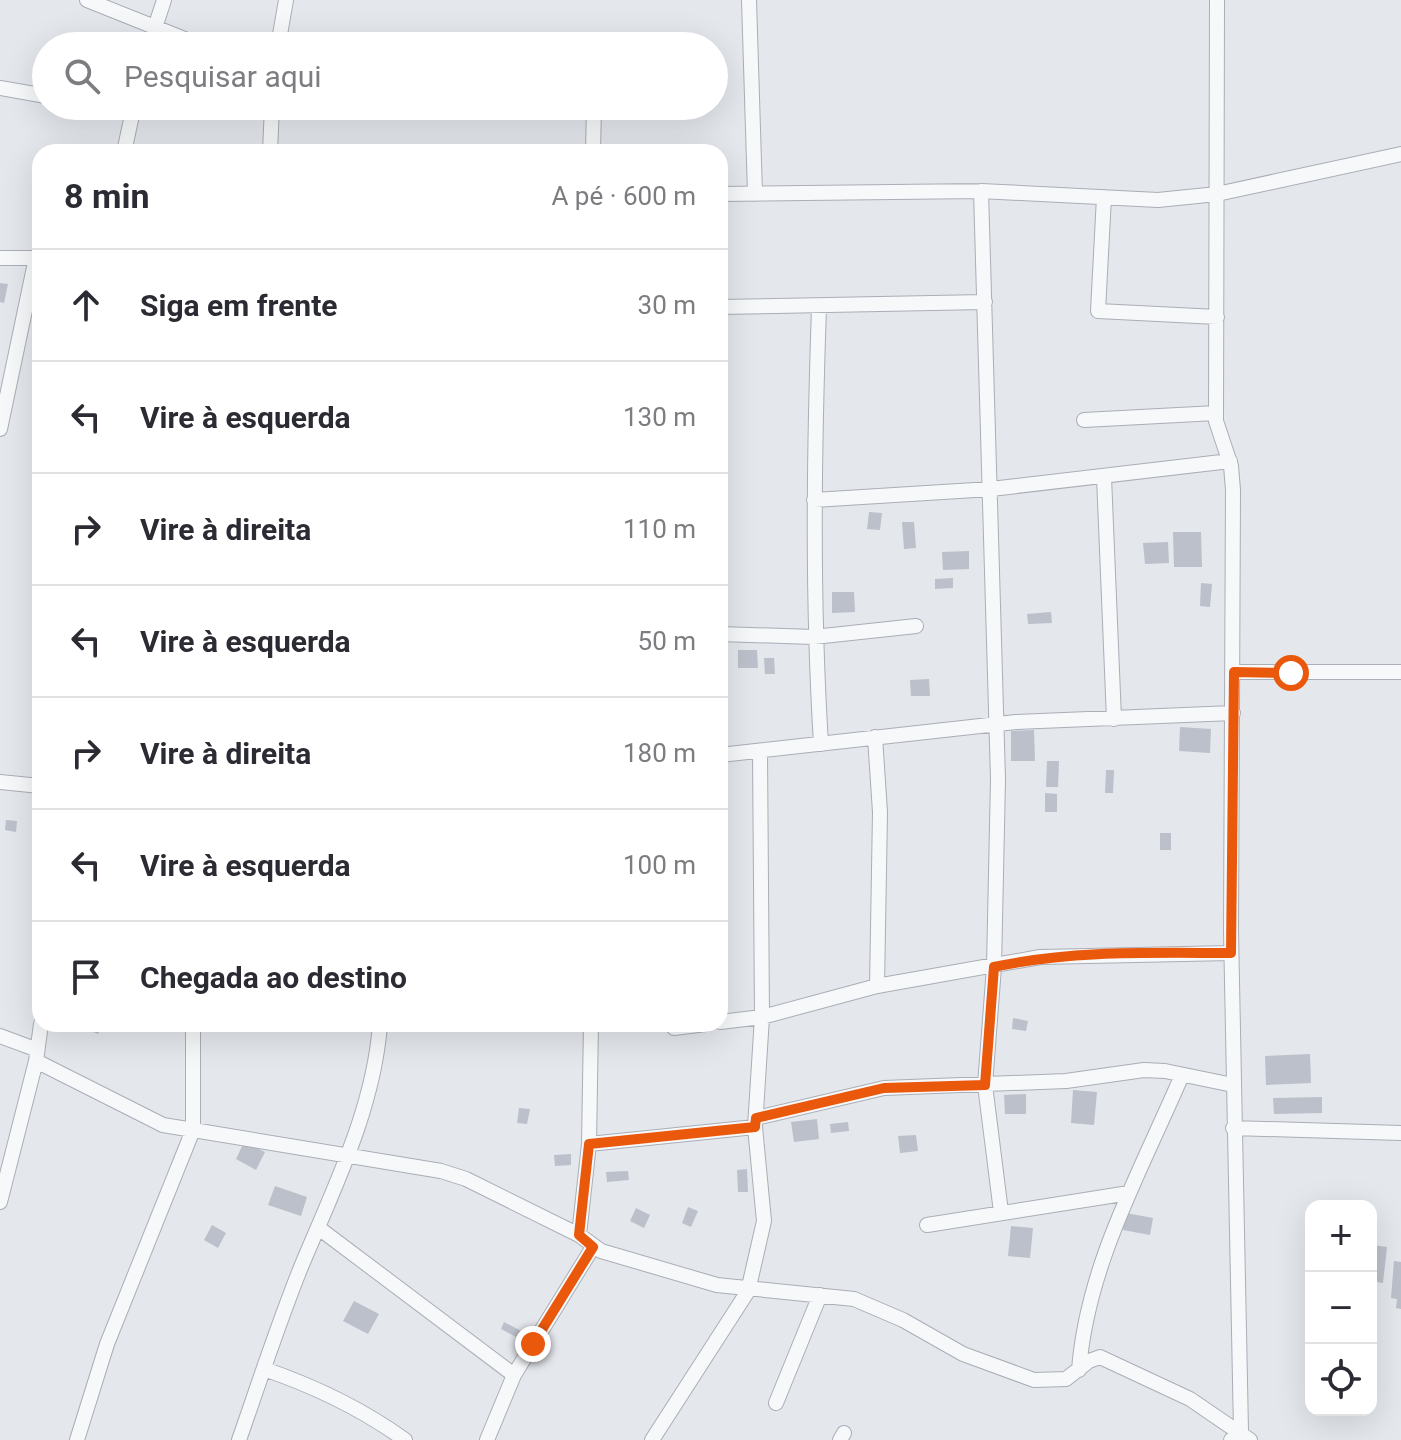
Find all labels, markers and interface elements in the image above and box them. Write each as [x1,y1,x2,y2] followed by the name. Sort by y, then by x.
[32,32,728,120] search box
[60,54,104,98] icon: search
[124,59,322,94] text: Pesquisar aqui
[64,176,149,216] text: 8 min
[551,181,696,211] text: A pé · 600 m
[64,283,108,327] icon: ahead
[140,288,338,323] text: Siga em frente
[638,290,696,320] text: 30 m
[64,395,108,439] icon: left
[140,400,351,435] text: Vire à esquerda
[623,402,696,432] text: 130 m
[64,507,108,551] icon: right
[140,512,311,547] text: Vire à direita
[623,514,696,544] text: 110 m
[64,619,108,663] icon: left
[140,624,351,659] text: Vire à esquerda
[638,626,696,656] text: 50 m
[1273,655,1309,691] route start
[64,731,108,775] icon: right
[140,736,311,771] text: Vire à direita
[623,738,696,768] text: 180 m
[64,843,108,887] icon: left
[140,848,351,883] text: Vire à esquerda
[623,850,696,880] text: 100 m
[64,955,108,999] icon: arrive
[140,960,407,995] text: Chegada ao destino
[1305,1200,1377,1416] map controls
[1305,1200,1377,1272] button: +
[1305,1272,1377,1344] button: −
[515,1326,551,1362] route end
[1305,1344,1377,1416] button: locate

